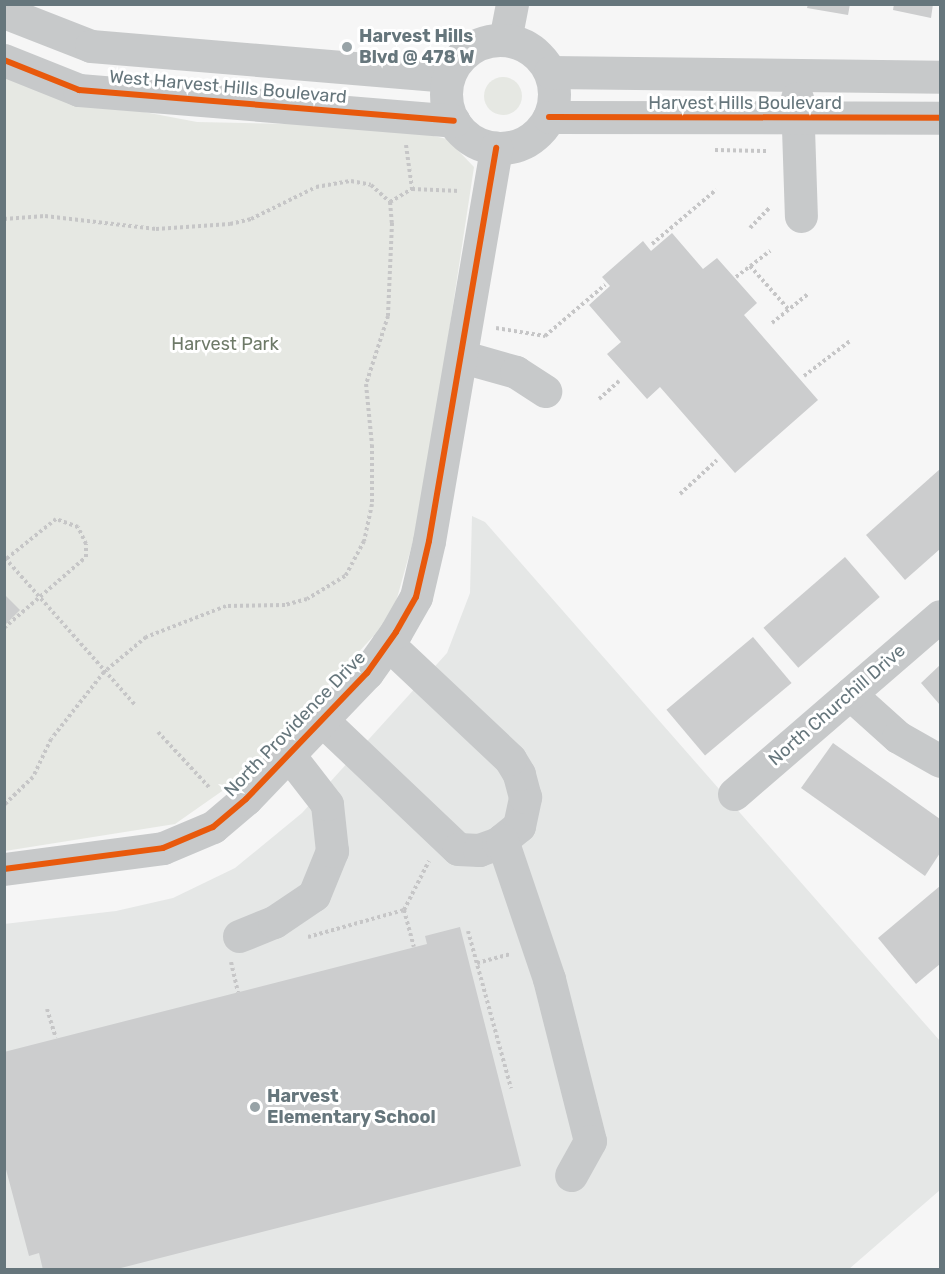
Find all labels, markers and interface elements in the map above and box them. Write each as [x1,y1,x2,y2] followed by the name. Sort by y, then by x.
[359,26,475,68] place label: Harvest Hills Blvd @ 478 W
[340,40,354,54] marker: Harvest Hills Blvd @ 478 W
[108,66,348,108] street label: West Harvest Hills Boulevard
[648,92,842,114] street label: Harvest Hills Boulevard
[171,333,279,355] park label: Harvest Park
[764,640,910,770] street label: North Churchill Drive
[220,647,370,801] street label: North Providence Drive
[267,1086,436,1128] place label: Harvest Elementary School
[248,1100,262,1114] marker: Harvest Elementary School

